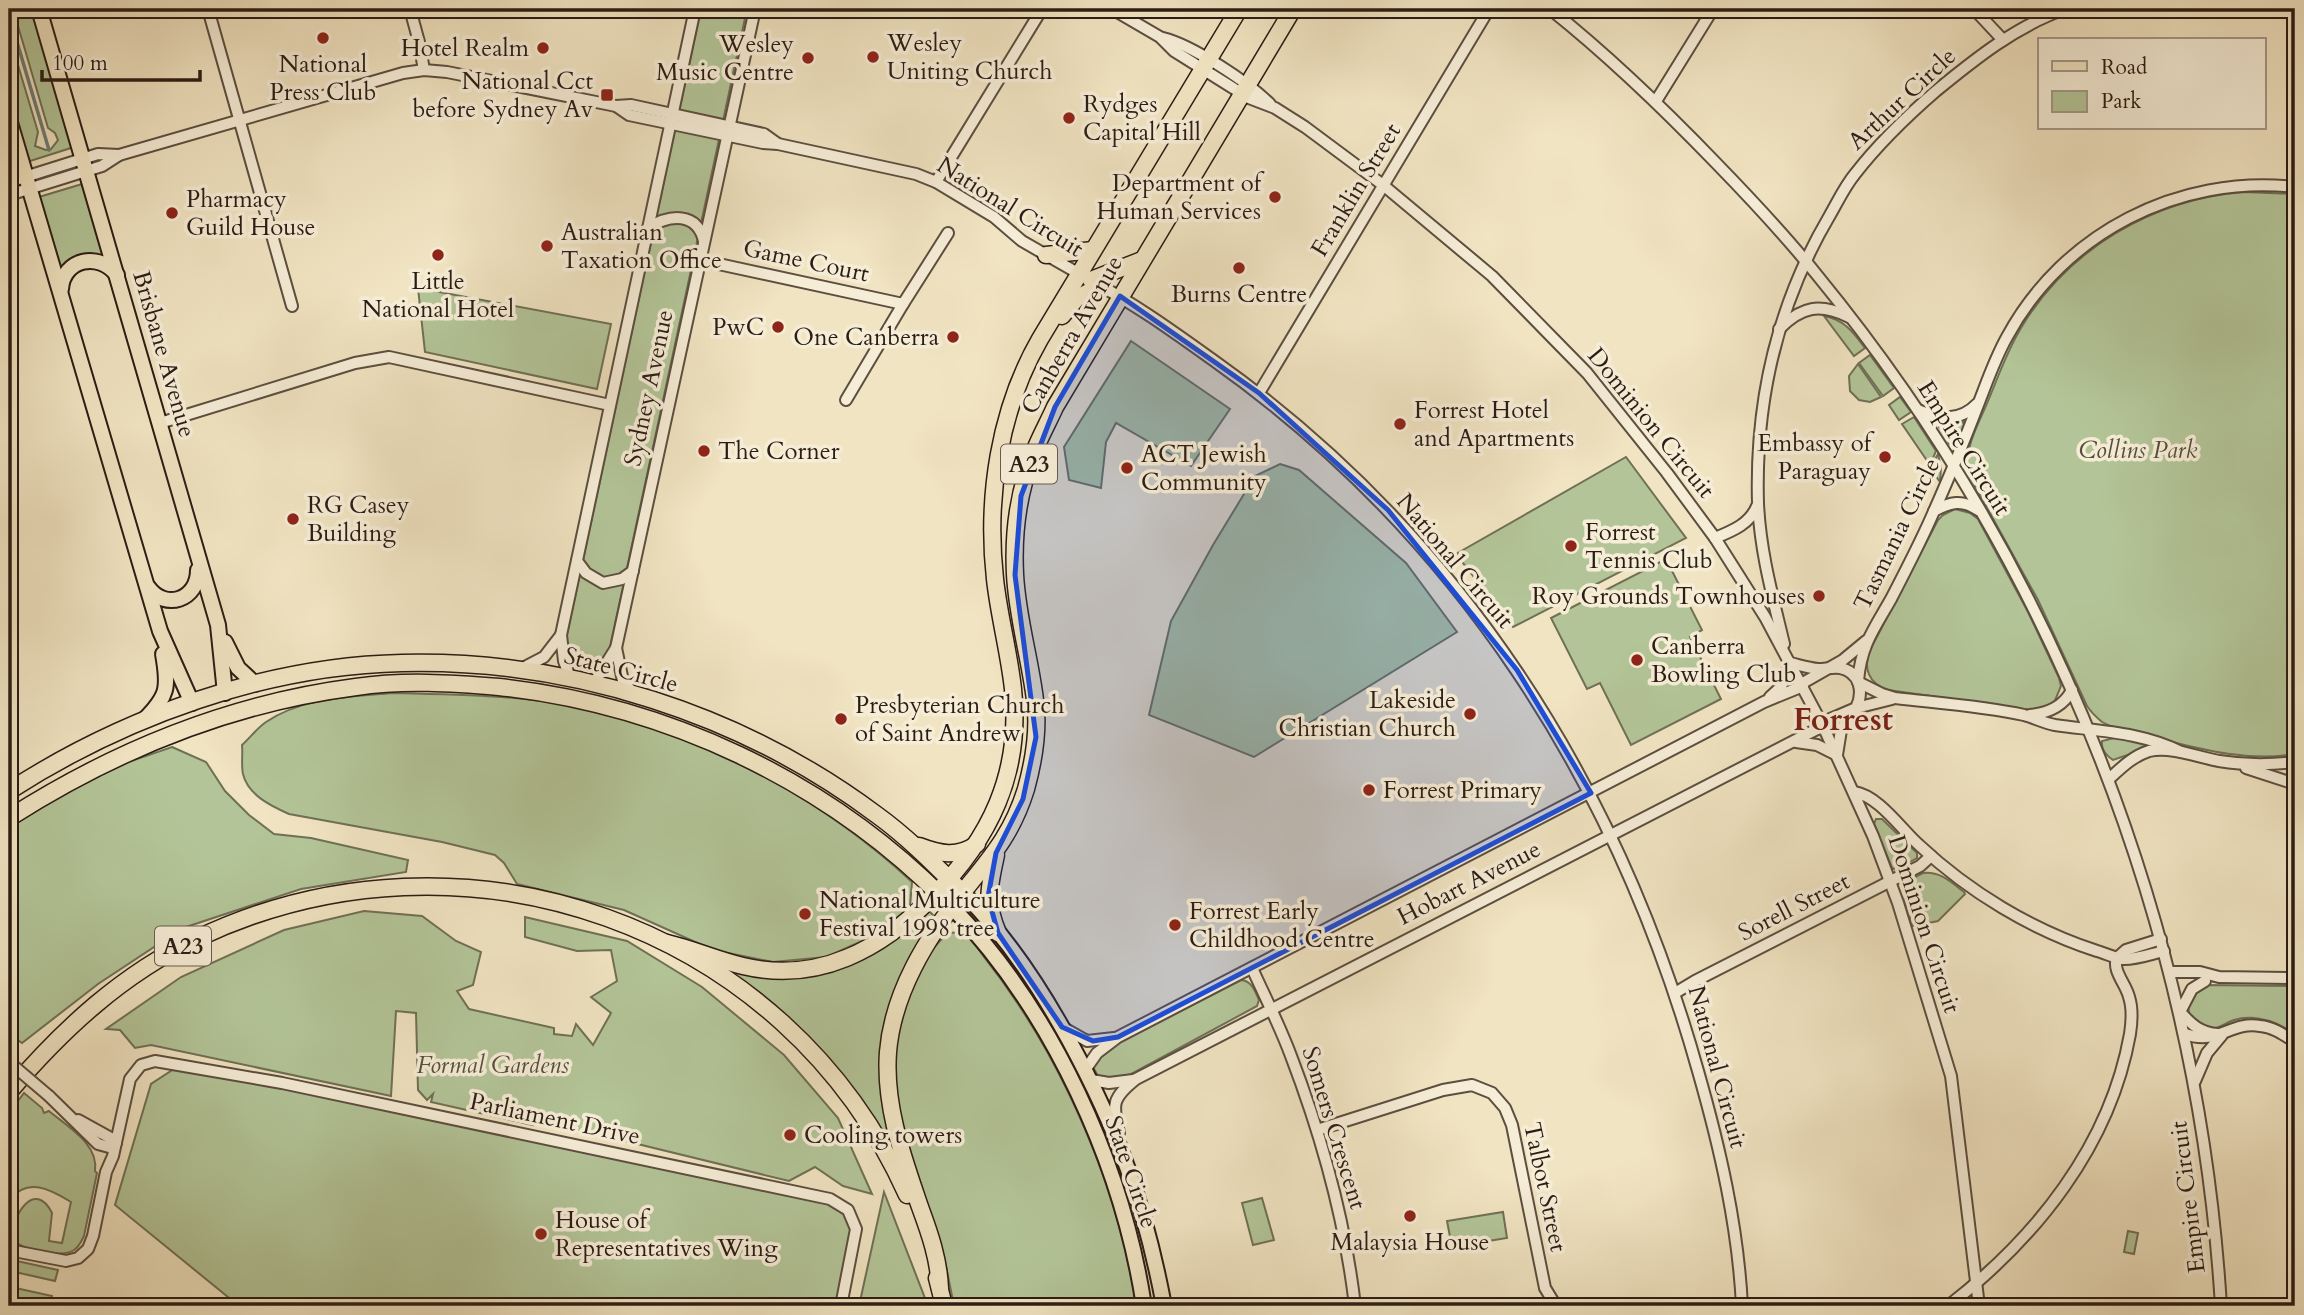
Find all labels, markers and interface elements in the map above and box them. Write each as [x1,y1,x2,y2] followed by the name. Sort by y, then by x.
[886,27,1052,88] place label: Wesley Uniting Church
[656,28,794,89] place label: Wesley Music Centre
[315,30,331,46] marker: National Press Club
[401,32,530,65] place label: Hotel Realm
[42,38,200,82] scale bar
[2038,38,2266,130] legend
[535,40,551,56] marker: Hotel Realm
[1841,40,1963,158] street label: Arthur Circle
[270,48,376,109] place label: National Press Club
[52,49,108,78] text: 100 m
[865,49,881,65] marker: Wesley Uniting Church
[800,50,816,66] marker: Wesley Music Centre
[2101,53,2147,82] text: Road
[412,65,594,126] place label: National Cct before Sydney Av
[599,87,615,103] marker: National Cct before Sydney Av
[2101,87,2142,116] text: Park
[1083,88,1201,149] place label: Rydges Capital Hill
[1061,110,1077,126] marker: Rydges Capital Hill
[1303,117,1409,263] street label: Franklin Street
[930,149,1090,265] street label: National Circuit
[1097,167,1265,228] place label: Department of Human Services
[186,183,315,244] place label: Pharmacy Guild House
[1267,189,1283,205] marker: Department of Human Services
[164,205,180,221] marker: Pharmacy Guild House
[561,216,722,277] place label: Australian Taxation Office
[740,232,872,291] street label: Game Court
[539,238,555,254] marker: Australian Taxation Office
[430,247,446,263] marker: Little National Hotel
[1013,250,1131,420] street label: Canberra Avenue
[1231,260,1247,276] marker: Burns Centre
[362,265,514,326] place label: Little National Hotel
[124,267,204,441] street label: Brisbane Avenue
[1171,278,1307,311] place label: Burns Centre
[616,307,682,469] street label: Sydney Avenue
[712,311,764,344] place label: PwC
[770,319,786,335] marker: PwC
[793,321,940,354] place label: One Canberra
[945,329,961,345] marker: One Canberra
[1580,341,1722,506] street label: Dominion Circuit
[1909,374,2019,522] street label: Empire Circuit
[1414,394,1574,455] place label: Forrest Hotel and Apartments
[1392,416,1408,432] marker: Forrest Hotel and Apartments
[1757,427,1875,488] place label: Embassy of Paraguay
[2079,434,2198,467] park label: Collins Park
[718,435,840,468] place label: The Corner
[1141,438,1267,499] place label: ACT Jewish Community
[696,443,712,459] marker: The Corner
[1001,445,1057,484] road number: A23
[1877,449,1893,465] marker: Embassy of Paraguay
[1846,452,1948,616] street label: Tasmania Circle
[1119,460,1135,476] marker: ACT Jewish Community
[1389,486,1522,636] street label: National Circuit
[307,489,410,550] place label: RG Casey Building
[285,511,301,527] marker: RG Casey Building
[1585,516,1713,577] place label: Forrest Tennis Club
[1563,538,1579,554] marker: Forrest Tennis Club
[1532,580,1805,613] place label: Roy Grounds Townhouses
[1811,588,1827,604] marker: Roy Grounds Townhouses
[1651,630,1796,691] place label: Canberra Bowling Club
[560,639,682,701] street label: State Circle
[1629,652,1645,668] marker: Canberra Bowling Club
[1279,684,1456,745] place label: Lakeside Christian Church
[855,689,1064,750] place label: Presbyterian Church of Saint Andrew
[1793,698,1893,742] district label: Forrest
[1462,706,1478,722] marker: Lakeside Christian Church
[833,711,849,727] marker: Presbyterian Church of Saint Andrew
[1383,774,1542,807] place label: Forrest Primary
[1361,782,1377,798] marker: Forrest Primary
[1880,831,1968,1018] street label: Dominion Circuit
[1392,833,1546,933] street label: Hobart Avenue
[1733,865,1856,949] street label: Sorell Street
[819,884,1041,945] place label: National Multiculture Festival 1998 tree
[1189,895,1375,956] place label: Forrest Early Childhood Centre
[797,906,813,922] marker: National Multiculture Festival 1998 tree
[1167,917,1183,933] marker: Forrest Early Childhood Centre
[155,926,211,965] road number: A23
[1679,982,1755,1152] street label: National Circuit
[1294,1043,1375,1214] street label: Somers Crescent
[417,1049,569,1082] park label: Formal Gardens
[467,1085,643,1153] street label: Parliament Drive
[1096,1111,1166,1233] street label: State Circle
[804,1119,962,1152] place label: Cooling towers
[1515,1119,1575,1255] street label: Talbot Street
[2162,1119,2214,1275] street label: Empire Circuit
[782,1127,798,1143] marker: Cooling towers
[555,1204,778,1265] place label: House of Representatives Wing
[1402,1208,1418,1224] marker: Malaysia House
[533,1226,549,1242] marker: House of Representatives Wing
[1331,1226,1489,1259] place label: Malaysia House

